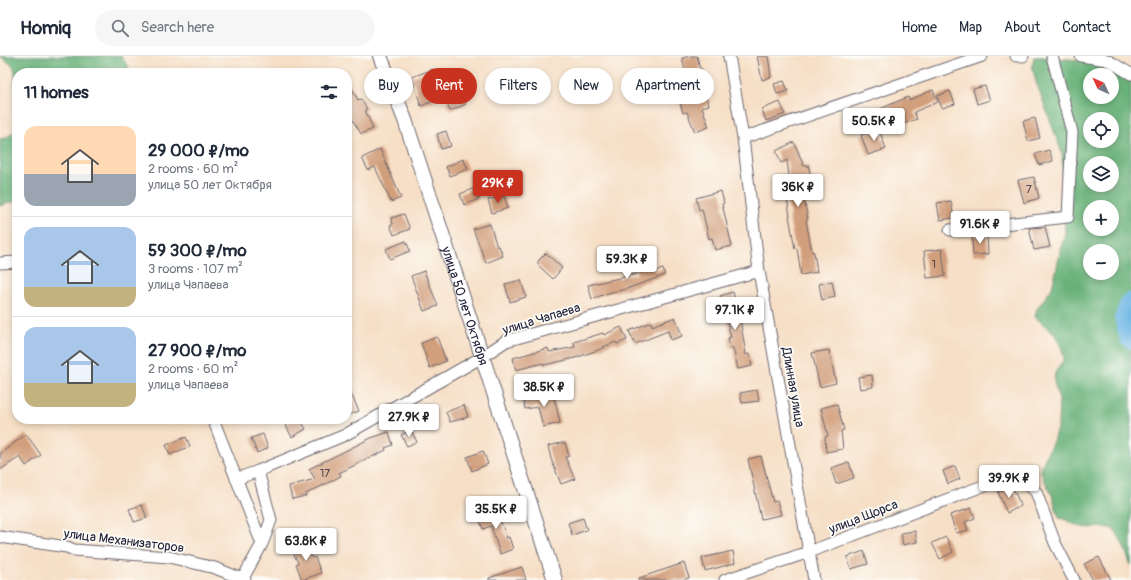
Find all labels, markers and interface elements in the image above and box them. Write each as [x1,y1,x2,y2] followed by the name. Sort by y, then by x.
[95,10,375,46] search box
[20,16,71,40] text: Homiq
[109,17,131,39] icon: search
[141,18,214,37] text: Search here
[902,19,937,36] text: Home
[959,19,982,36] text: Map
[1004,19,1040,36] text: About
[1062,19,1111,36] text: Contact
[364,68,413,104] chip: Buy
[421,68,477,104] chip: Rent
[485,68,551,104] chip: Filters
[559,68,613,104] chip: New
[621,68,714,104] chip: Apartment
[1083,68,1119,104] north arrow
[1083,68,1119,280] map controls
[318,81,340,103] icon: filters
[24,82,89,103] text: 11 homes
[837,108,911,142] pin: 50.5K ₽
[1083,112,1119,148] button: locate
[852,113,896,129] text: 50.5K ₽
[148,140,249,161] text: 29 000 ₽/mo
[56,142,104,190] icon: home
[1083,156,1119,192] button: layers
[148,161,238,177] text: 2 rooms · 60 m²
[470,170,526,204] pin: 29K ₽
[770,174,826,208] pin: 36K ₽
[482,175,514,191] text: 29K ₽
[148,177,272,193] text: улица 50 лет Октября
[781,179,815,195] text: 36K ₽
[1026,183,1032,196] house number: 7
[1083,200,1119,236] button: +
[943,211,1017,245] pin: 91.6K ₽
[960,216,1000,232] text: 91.6K ₽
[148,240,247,261] text: 59 300 ₽/mo
[56,243,104,291] icon: home
[437,244,491,367] street label: улица 50 лет Октября
[1083,244,1119,280] button: −
[590,246,664,280] pin: 59.3K ₽
[606,251,648,267] text: 59.3K ₽
[932,258,936,271] house number: 1
[148,261,243,277] text: 3 rooms · 107 m²
[148,277,229,293] text: улица Чапаева
[698,297,772,331] pin: 97.1K ₽
[499,300,582,339] street label: улица Чапаева
[715,302,755,318] text: 97.1K ₽
[148,340,246,361] text: 27 900 ₽/mo
[56,343,104,391] icon: home
[778,345,808,428] street label: Длинная улица
[148,361,238,377] text: 2 rooms · 60 m²
[507,374,581,408] pin: 38.5K ₽
[148,377,229,393] text: улица Чапаева
[523,379,565,395] text: 38.5K ₽
[372,404,446,438] pin: 27.9K ₽
[388,409,430,425] text: 27.9K ₽
[972,465,1046,499] pin: 39.9K ₽
[320,467,330,480] house number: 17
[988,470,1030,486] text: 39.9K ₽
[459,496,533,530] pin: 35.5K ₽
[826,496,900,538] street label: улица Щорса
[475,501,517,517] text: 35.5K ₽
[62,526,185,556] street label: улица Механизаторов
[269,528,343,562] pin: 63.8K ₽
[285,533,327,549] text: 63.8K ₽

